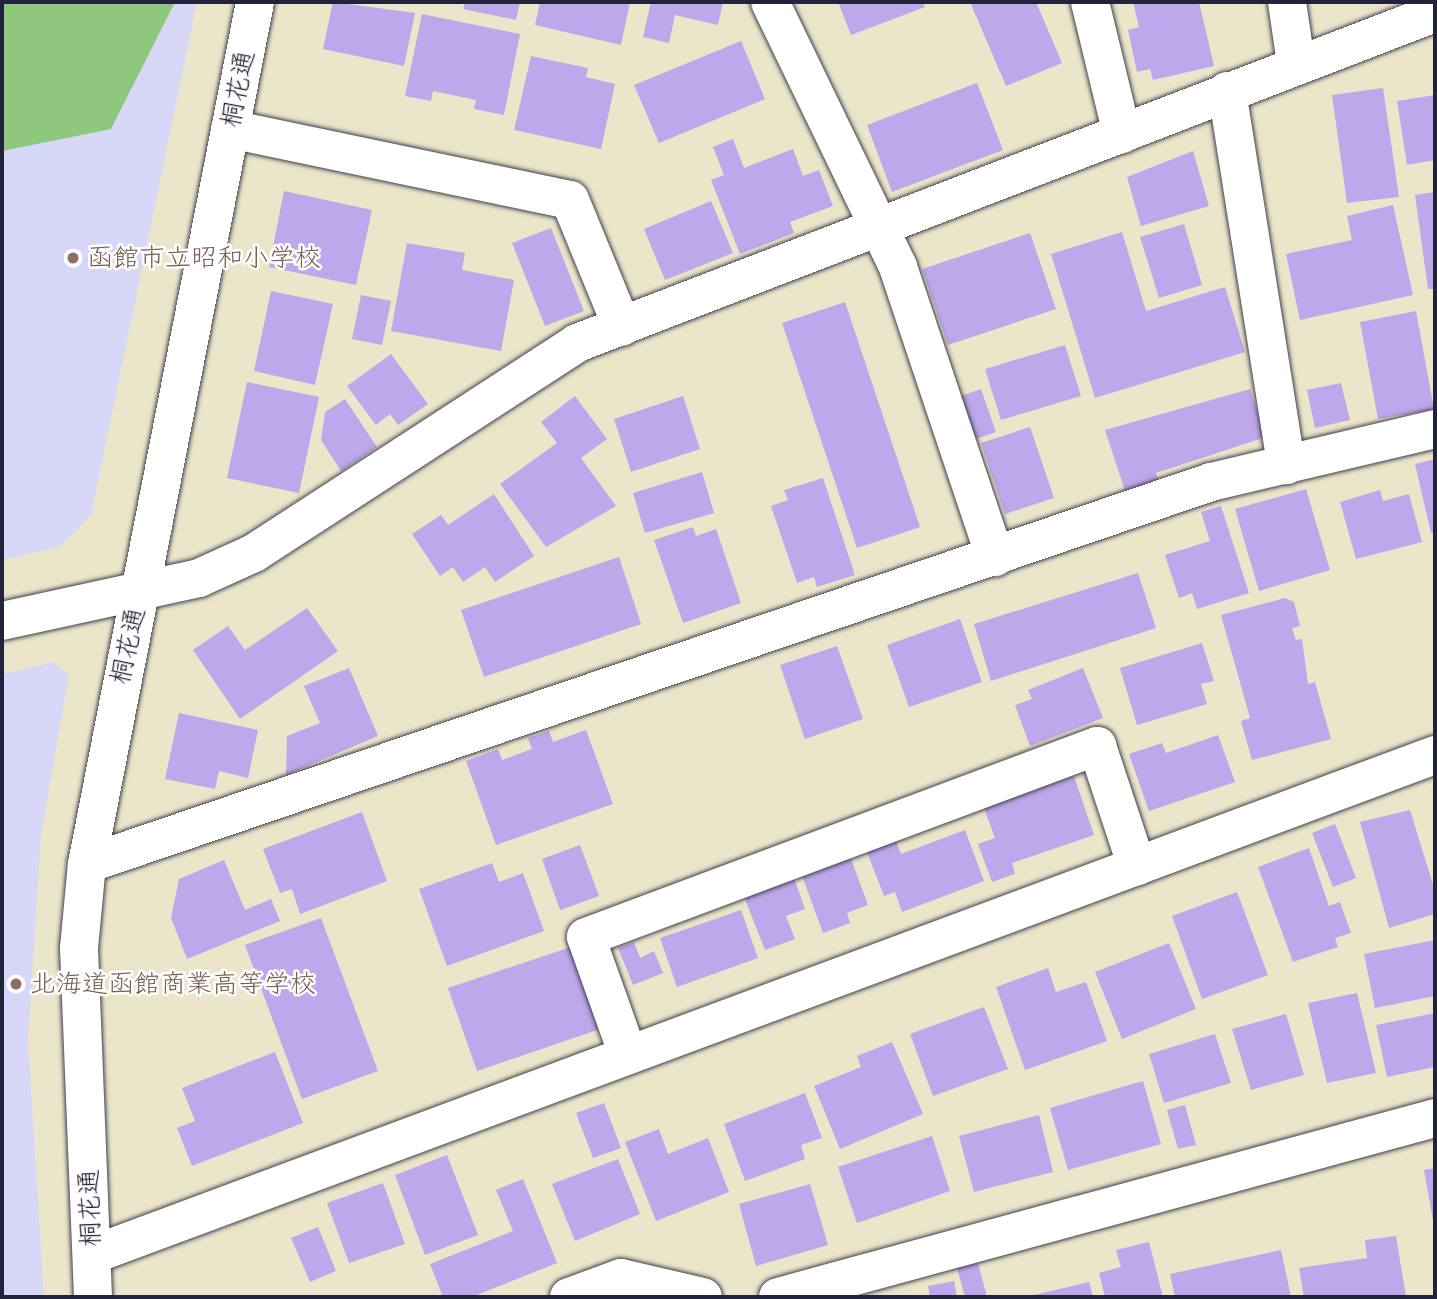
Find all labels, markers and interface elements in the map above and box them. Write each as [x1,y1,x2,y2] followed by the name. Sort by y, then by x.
[215,48,261,130] street label: 桐花通
[87,242,321,274] place label: 函館市立昭和小学校
[65,250,81,266] marker: 函館市立昭和小学校
[105,605,151,687] street label: 桐花通
[30,968,316,1000] place label: 北海道函館商業高等学校
[8,976,24,992] marker: 北海道函館商業高等学校
[73,1168,107,1248] street label: 桐花通

